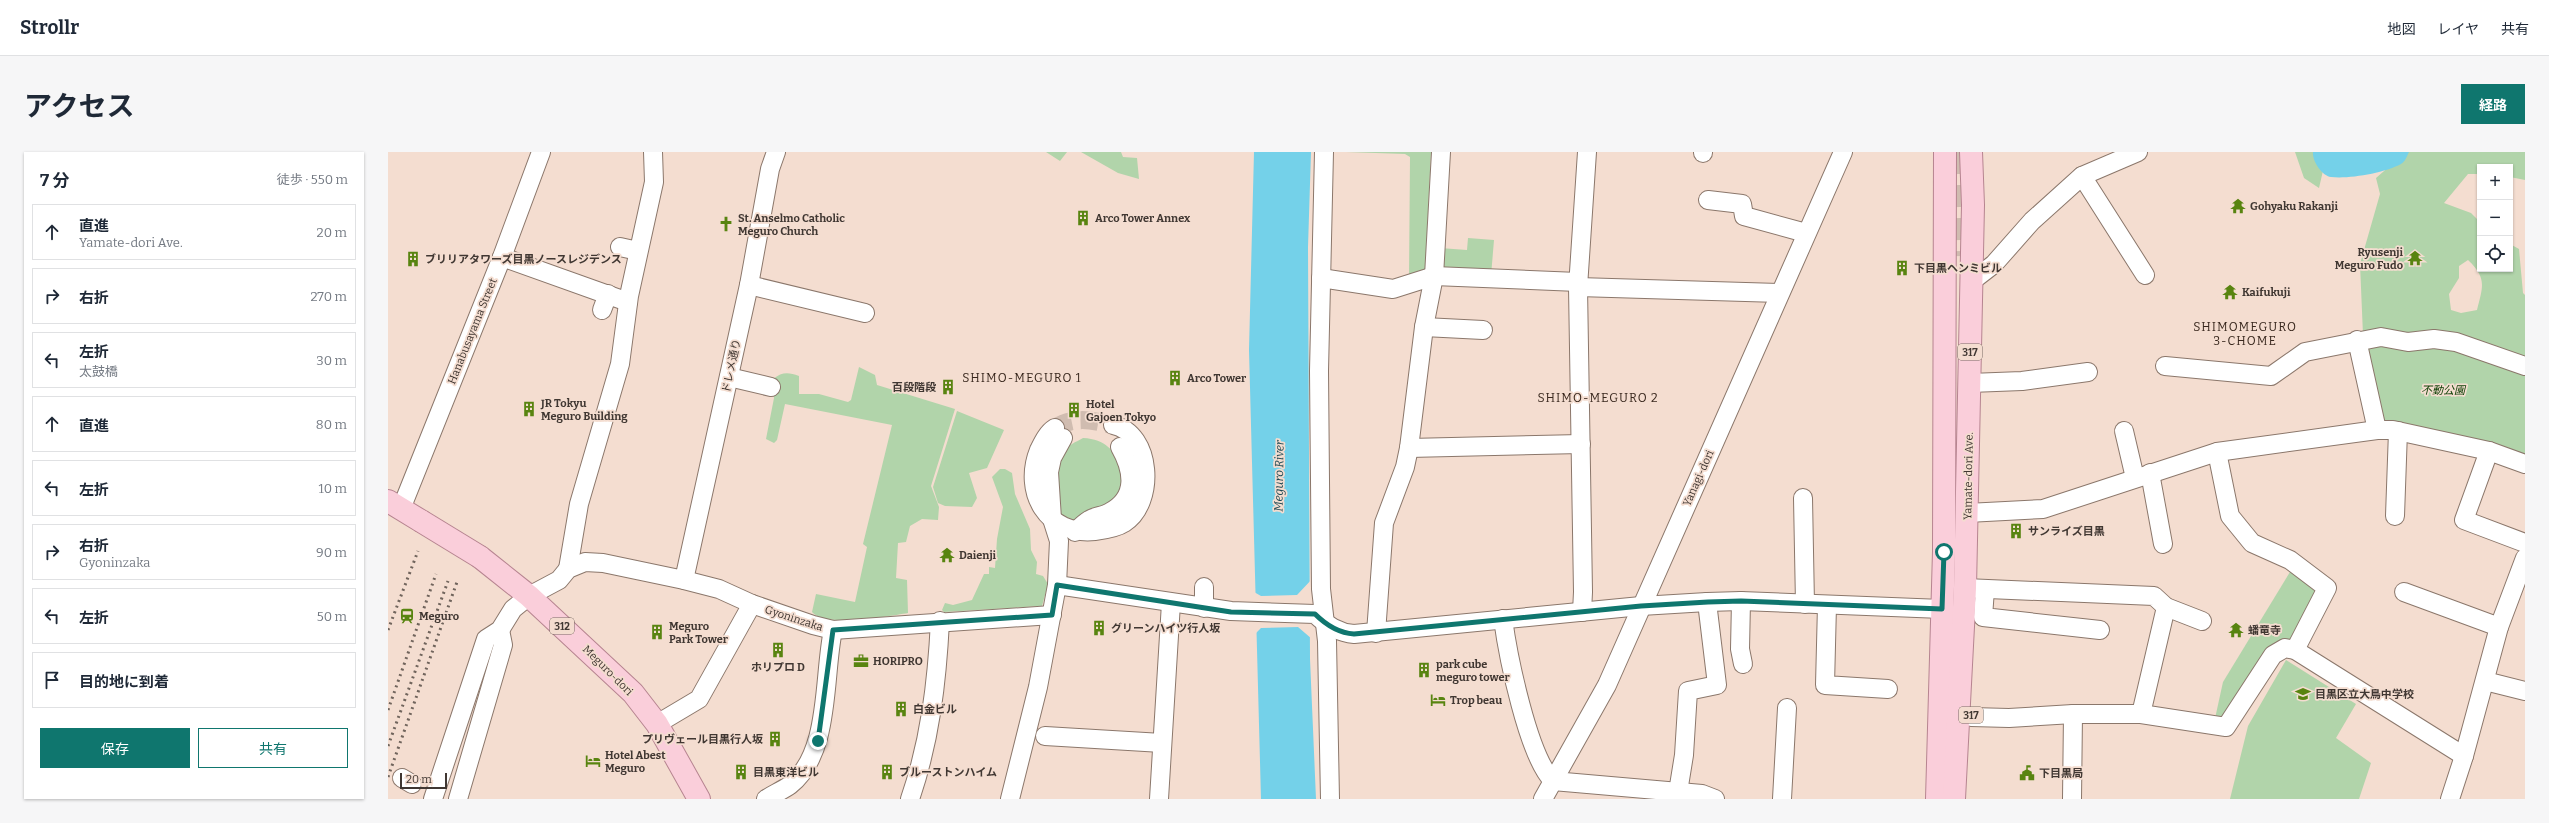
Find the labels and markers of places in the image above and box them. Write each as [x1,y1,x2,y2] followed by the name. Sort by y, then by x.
[2229,197,2247,215] temple icon: Gohyaku Rakanji
[2250,200,2338,213] place label: Gohyaku Rakanji
[1074,209,1092,227] building icon: Arco Tower Annex
[738,212,845,238] place label: St. Anselmo Catholic Meguro Church
[1095,212,1191,225] place label: Arco Tower Annex
[717,215,735,233] church icon: St. Anselmo Catholic Meguro Church
[2335,246,2403,272] place label: Ryusenji Meguro Fudo
[2406,249,2424,267] temple icon: Ryusenji Meguro Fudo
[404,250,422,268] building icon: ブリリアタワーズ目黒ノースレジデンス
[425,253,622,266] place label: ブリリアタワーズ目黒ノースレジデンス
[1893,259,1911,277] building icon: 下目黒ヘンミビル
[1914,262,2002,275] place label: 下目黒ヘンミビル
[2221,283,2239,301] temple icon: Kaifukuji
[2242,286,2291,299] place label: Kaifukuji
[1166,369,1184,387] building icon: Arco Tower
[1187,372,1247,385] place label: Arco Tower
[939,378,957,396] building icon: 百段階段
[892,381,937,394] place label: 百段階段
[540,397,628,423] place label: JR Tokyu Meguro Building
[1086,398,1156,424] place label: Hotel Gajoen Tokyo
[520,400,538,418] building icon: JR Tokyu Meguro Building
[1065,401,1083,419] building icon: Hotel Gajoen Tokyo
[2007,522,2025,540] building icon: サンライズ目黒
[2028,525,2105,538] place label: サンライズ目黒
[938,546,956,564] temple icon: Daienji
[959,549,997,562] place label: Daienji
[398,607,416,625] station icon: Meguro
[419,610,459,623] place label: Meguro
[1090,619,1108,637] building icon: グリーンハイツ行人坂
[669,620,729,646] place label: Meguro Park Tower
[2227,621,2245,639] temple icon: 蟠竜寺
[1111,622,1220,635] place label: グリーンハイツ行人坂
[648,623,666,641] building icon: Meguro Park Tower
[2248,624,2281,637] place label: 蟠竜寺
[769,641,787,659] building icon: ホリプロ D
[852,652,870,670] office icon: HORIPRO
[873,655,923,668] place label: HORIPRO
[1436,658,1511,684] place label: park cube meguro tower
[751,661,805,674] place label: ホリプロ D
[1415,661,1433,679] building icon: park cube meguro tower
[2294,685,2312,703] school or university icon: 目黒区立大鳥中学校
[2315,688,2414,701] place label: 目黒区立大鳥中学校
[1429,691,1447,709] hotel icon: Trop beau
[1450,694,1502,707] place label: Trop beau
[892,700,910,718] building icon: 白金ビル
[913,703,957,716] place label: 白金ビル
[766,730,784,748] building icon: プリヴェール目黒行人坂
[642,733,763,746] place label: プリヴェール目黒行人坂
[605,749,666,775] place label: Hotel Abest Meguro
[584,752,602,770] hotel icon: Hotel Abest Meguro
[732,763,750,781] building icon: 目黒東洋ビル
[878,763,896,781] building icon: ブルーストンハイム
[2018,764,2036,782] public building icon: 下目黒局
[753,766,819,779] place label: 目黒東洋ビル
[899,766,997,779] place label: ブルーストンハイム
[2039,767,2083,780] place label: 下目黒局

